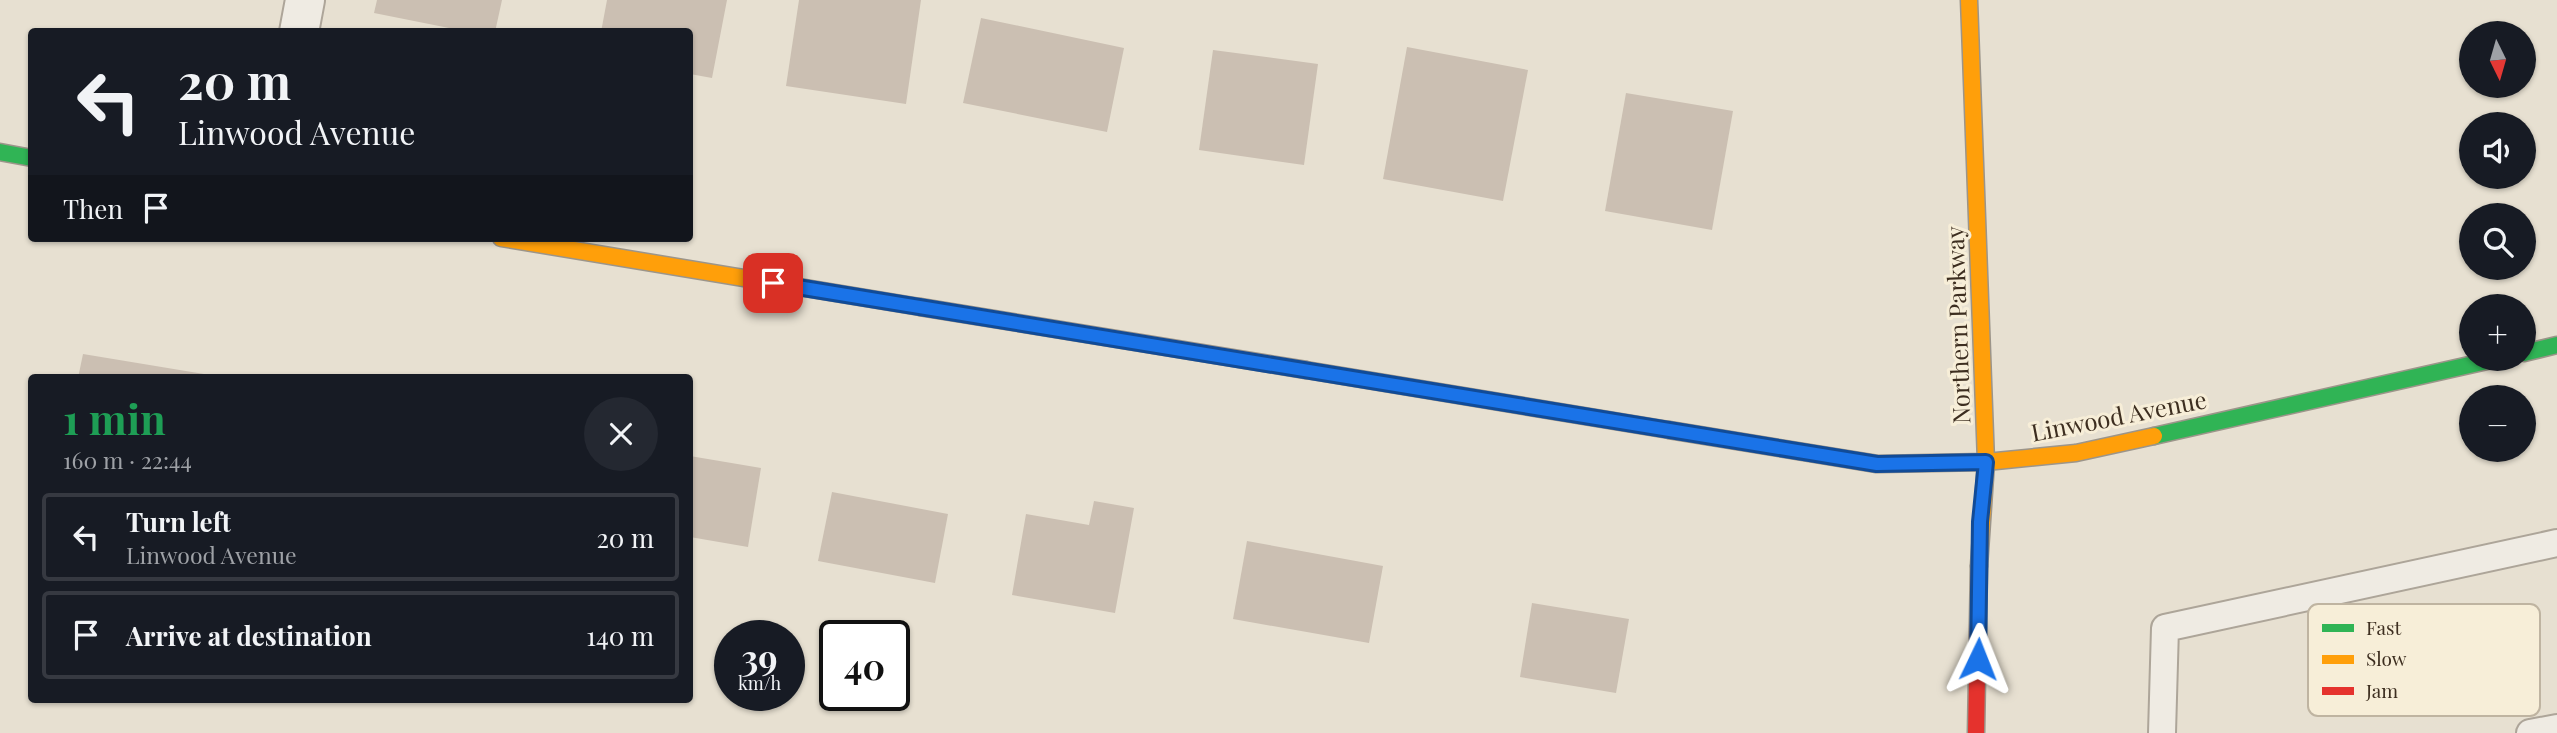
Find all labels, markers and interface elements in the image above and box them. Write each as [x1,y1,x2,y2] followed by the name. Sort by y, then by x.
[2459,21,2536,98] north arrow
[2459,21,2536,462] map controls
[178,47,291,112] text: 20 m
[63,56,154,147] icon: left
[178,110,416,153] text: Linwood Avenue
[2459,112,2536,189] button: sound
[137,189,175,227] icon: arrive
[63,191,123,226] text: Then
[2459,203,2536,280] button: search
[1938,226,1976,424] street label: Northern Parkway
[743,253,803,313] pin
[754,264,792,302] icon: arrive
[2459,294,2536,371] button: +
[2028,382,2209,448] street label: Linwood Avenue
[2459,385,2536,462] button: −
[63,390,166,446] text: 1 min
[584,397,658,471] button: close
[63,444,192,475] text: 160 m · 22:44
[126,504,231,539] text: Turn left
[67,518,105,556] icon: left
[596,520,654,555] text: 20 m
[126,539,297,570] text: Linwood Avenue
[2308,604,2540,716] legend
[2366,614,2402,640] text: Fast
[67,616,105,654] icon: arrive
[126,618,372,653] text: Arrive at destination
[586,618,654,653] text: 140 m
[819,620,910,711] speed limit sign: 40
[1941,622,2015,696] position arrow
[741,633,778,680] text: 39
[2366,645,2407,671] text: Slow
[738,671,781,695] text: km/h
[2365,677,2398,703] text: Jam

